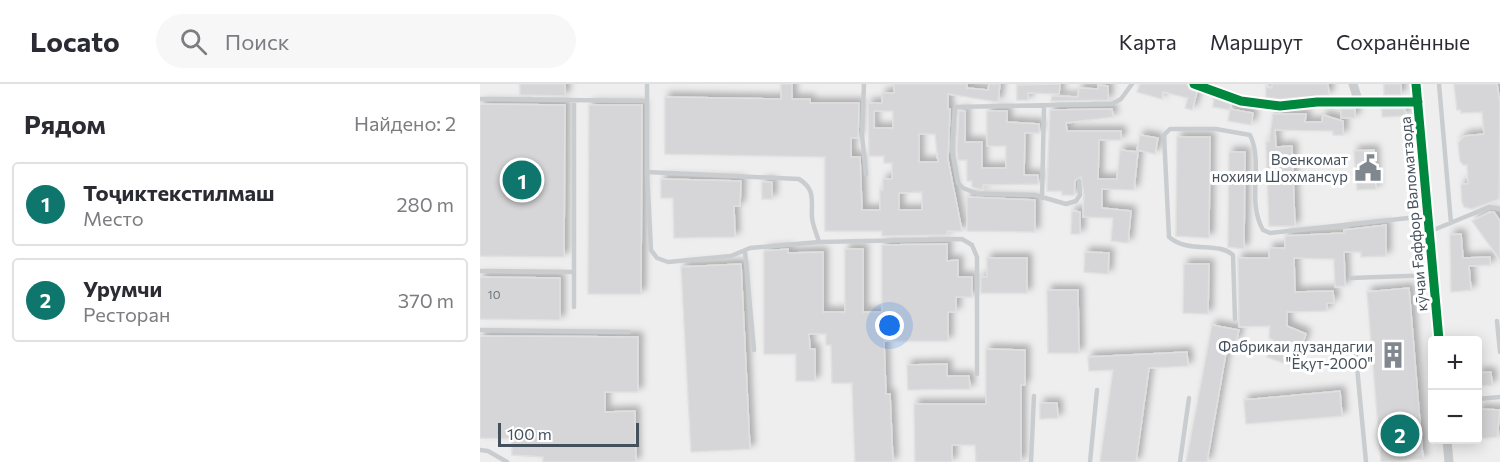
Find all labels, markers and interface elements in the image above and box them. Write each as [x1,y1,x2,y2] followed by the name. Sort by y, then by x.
[156,14,576,68] search box
[30,24,120,58] text: Locato
[177,25,210,58] icon: search
[225,28,290,55] text: Поиск
[1119,29,1177,54] text: Карта
[1210,29,1303,54] text: Маршрут
[1336,29,1470,54] text: Сохранённые
[24,108,106,139] text: Рядом
[354,111,456,135] text: Найдено: 2
[1396,116,1430,312] street label: кӯчаи Ғаффор Валоматзода
[1212,150,1348,185] place label: Военкомат нохияи Шохмансур
[1353,153,1383,183] public building icon: Военкомат нохияи Шохмансур
[502,158,542,202] pin: 1
[83,179,274,206] text: Тоҷиктекстилмаш
[41,192,50,216] text: 1
[396,192,454,216] text: 280 m
[83,206,144,230] text: Место
[83,275,162,302] text: Урумчи
[488,287,501,301] house number: 10
[40,288,51,312] text: 2
[398,288,454,312] text: 370 m
[83,302,170,326] text: Ресторан
[875,311,904,340] your location
[1428,336,1482,444] map controls
[1428,336,1482,390] button: +
[1218,337,1373,372] place label: Фабрикаи дузандагии "Ёқут-2000"
[1378,340,1408,370] building icon: Фабрикаи дузандагии "Ёқут-2000"
[1428,390,1482,444] button: −
[1380,412,1420,456] pin: 2
[498,420,639,448] scale bar
[507,424,552,443] text: 100 m

